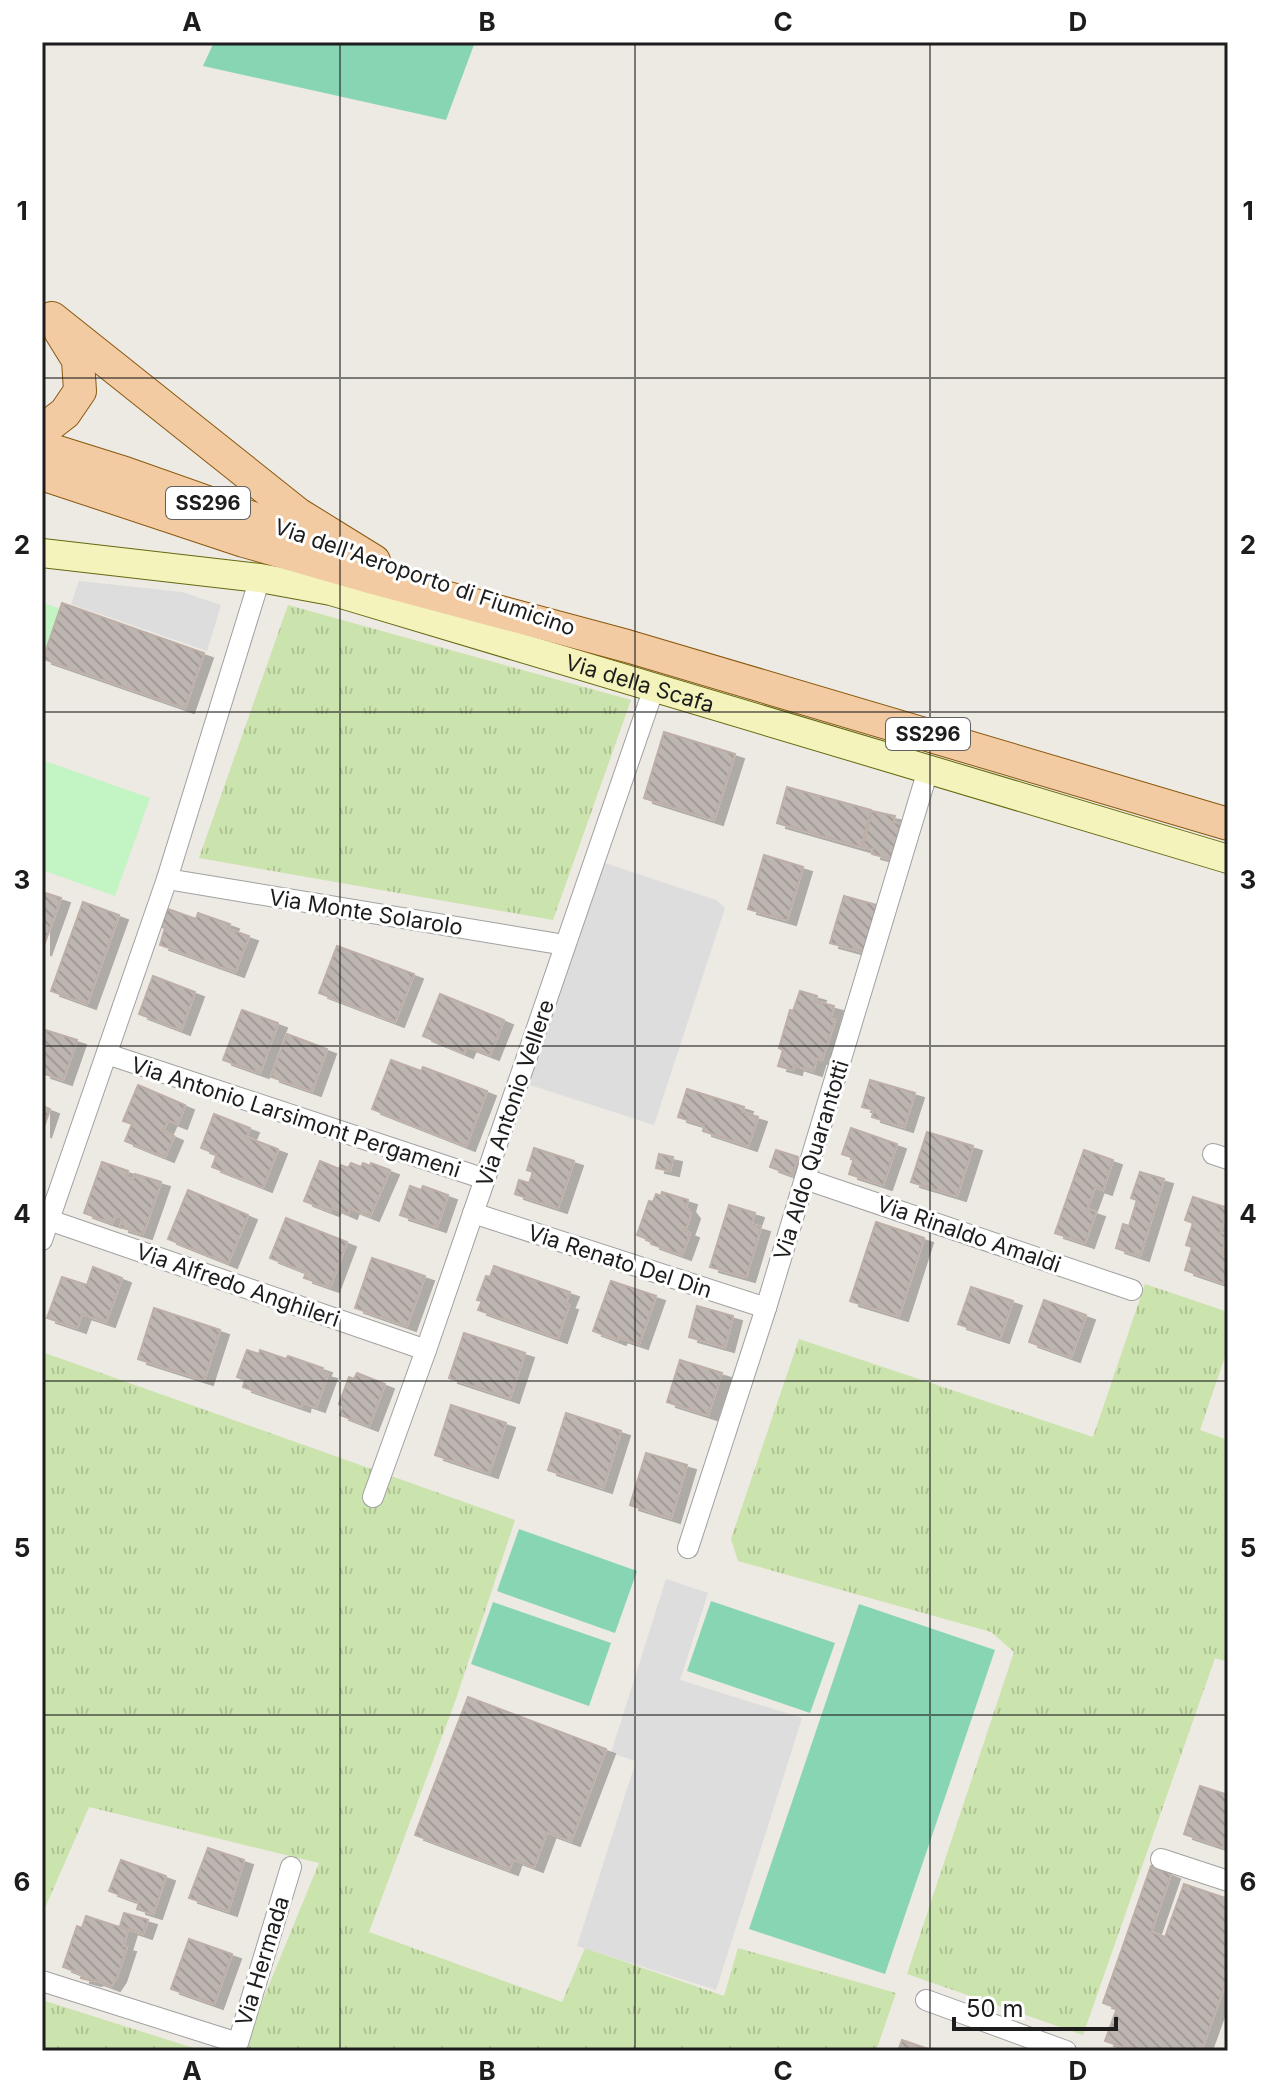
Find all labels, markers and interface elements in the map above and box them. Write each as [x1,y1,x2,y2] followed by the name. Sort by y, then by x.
[182,6,202,37] text: A
[478,6,496,37] text: B
[773,6,793,37] text: C
[1069,6,1087,37] text: D
[16,195,28,226] text: 1
[1242,195,1254,226] text: 1
[166,487,250,519] road number: SS296
[271,513,579,641] street label: Via dell'Aeroporto di Fiumicino
[14,529,30,560] text: 2
[1240,529,1256,560] text: 2
[562,649,717,718] street label: Via della Scafa
[886,718,970,750] road number: SS296
[14,864,30,895] text: 3
[1240,864,1256,895] text: 3
[267,884,465,940] street label: Via Monte Solarolo
[471,996,559,1190] street label: Via Antonio Vellere
[128,1051,464,1183] street label: Via Antonio Larsimont Pergameni
[768,1057,854,1263] street label: Via Aldo Quarantotti
[874,1190,1064,1278] street label: Via Rinaldo Amaldi
[13,1198,31,1229] text: 4
[1239,1198,1257,1229] text: 4
[525,1219,715,1303] street label: Via Renato Del Din
[133,1238,343,1332] street label: Via Alfredo Anghileri
[14,1532,30,1563] text: 5
[1240,1532,1256,1563] text: 5
[14,1866,30,1897] text: 6
[1240,1866,1256,1897] text: 6
[230,1893,294,2029] street label: Via Hermada
[954,1981,1116,2031] scale bar
[966,1994,1024,2023] text: 50 m
[182,2055,202,2086] text: A
[478,2055,496,2086] text: B
[773,2055,793,2086] text: C
[1069,2055,1087,2086] text: D

